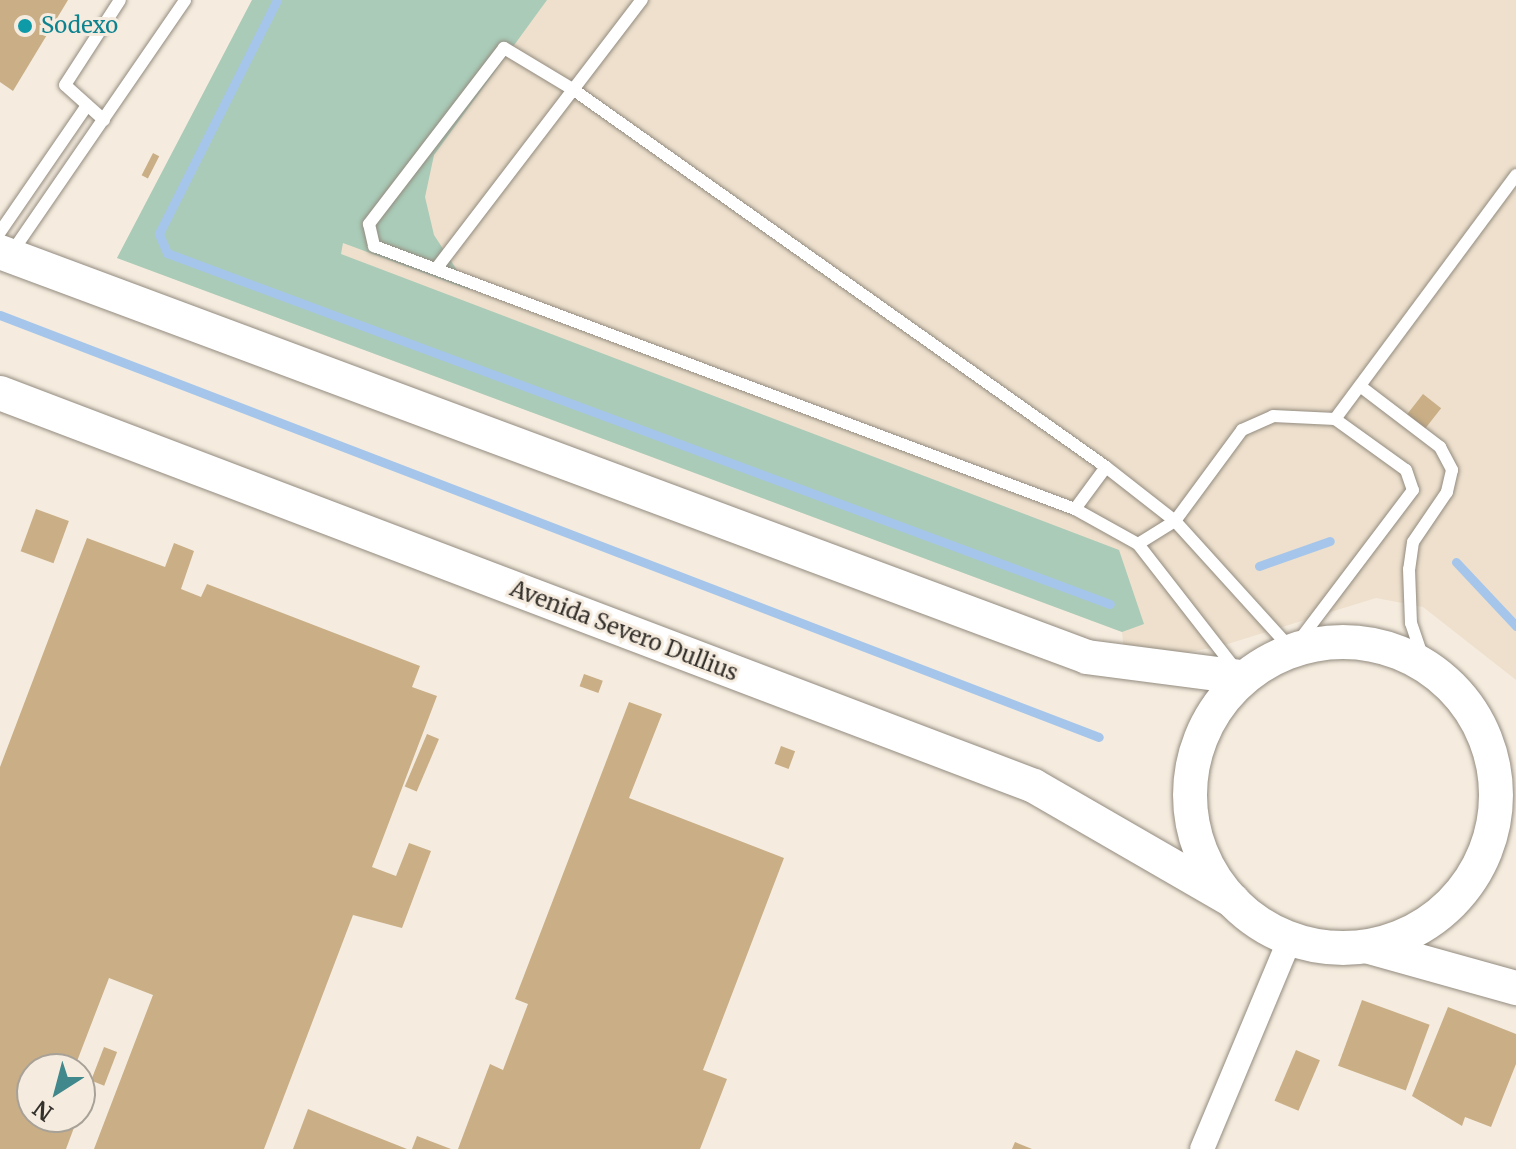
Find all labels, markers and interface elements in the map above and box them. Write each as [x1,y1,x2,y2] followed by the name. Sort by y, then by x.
[41,13,118,39] place label: Sodexo
[16,17,34,35] marker: Sodexo
[506,575,742,687] street label: Avenida Severo Dullius
[16,1053,96,1133] north arrow
[28,1094,58,1127] text: N

